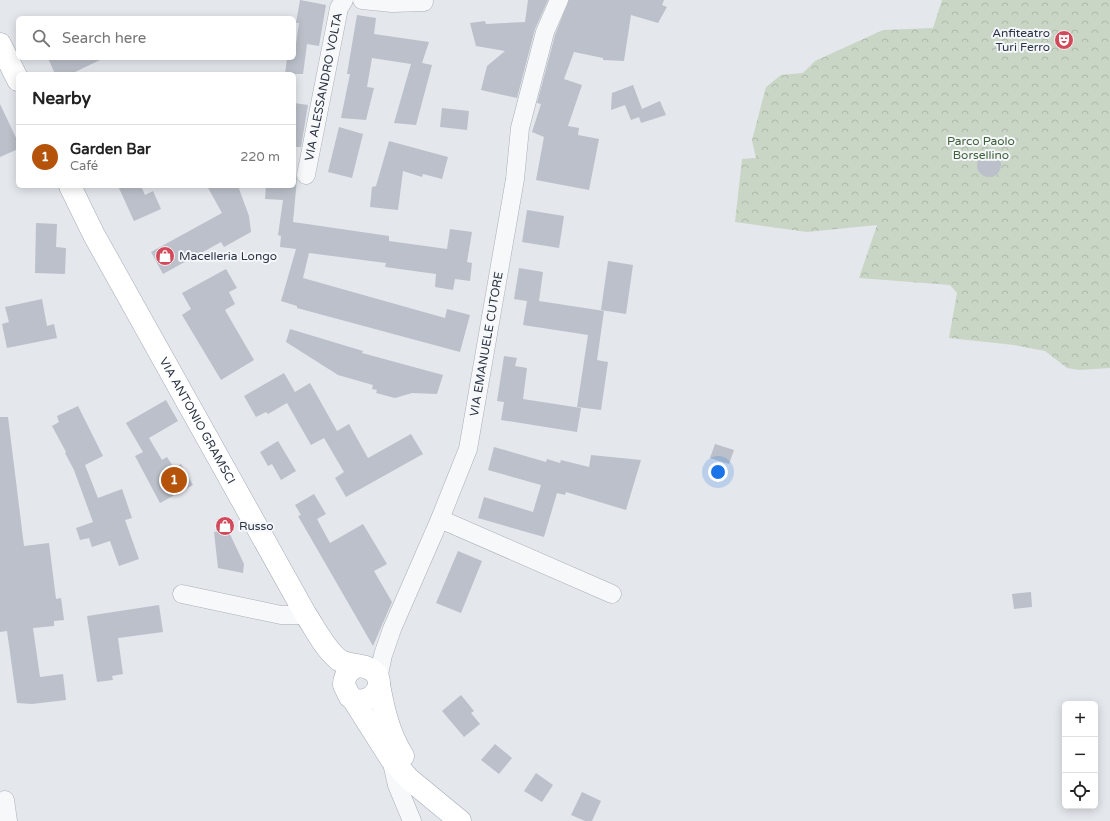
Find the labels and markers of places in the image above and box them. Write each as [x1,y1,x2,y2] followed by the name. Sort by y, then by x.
[992,26,1050,54] place label: Anfiteatro Turi Ferro
[1053,29,1075,51] theatre icon: Anfiteatro Turi Ferro
[154,245,176,267] shop icon: Macelleria Longo
[179,249,277,263] place label: Macelleria Longo
[161,465,187,495] pin: 1
[214,515,236,537] shop icon: Russo
[239,519,274,533] place label: Russo

